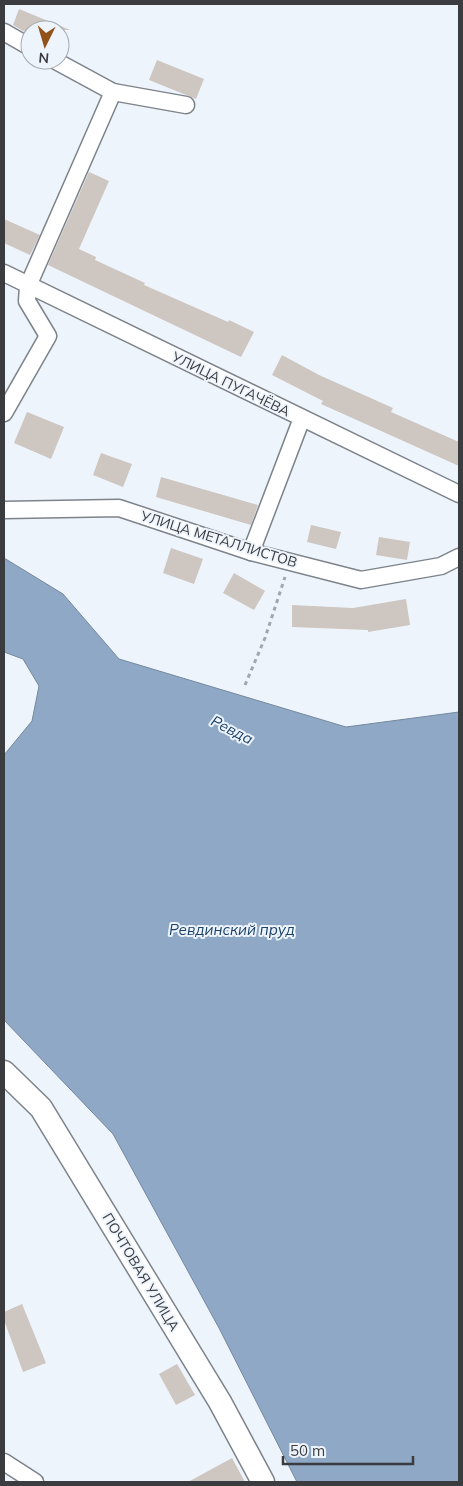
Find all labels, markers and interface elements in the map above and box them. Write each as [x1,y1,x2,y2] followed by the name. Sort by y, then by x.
[20,20,70,70] north arrow
[38,49,50,67] text: N
[168,347,294,421] street label: УЛИЦА ПУГАЧЁВА
[138,506,299,571] street label: УЛИЦА МЕТАЛЛИСТОВ
[208,711,256,748] water label: Ревда
[169,920,295,939] water label: Ревдинский пруд
[99,1210,184,1335] street label: ПОЧТОВАЯ УЛИЦА
[283,1434,413,1466] scale bar
[290,1441,325,1460] text: 50 m

